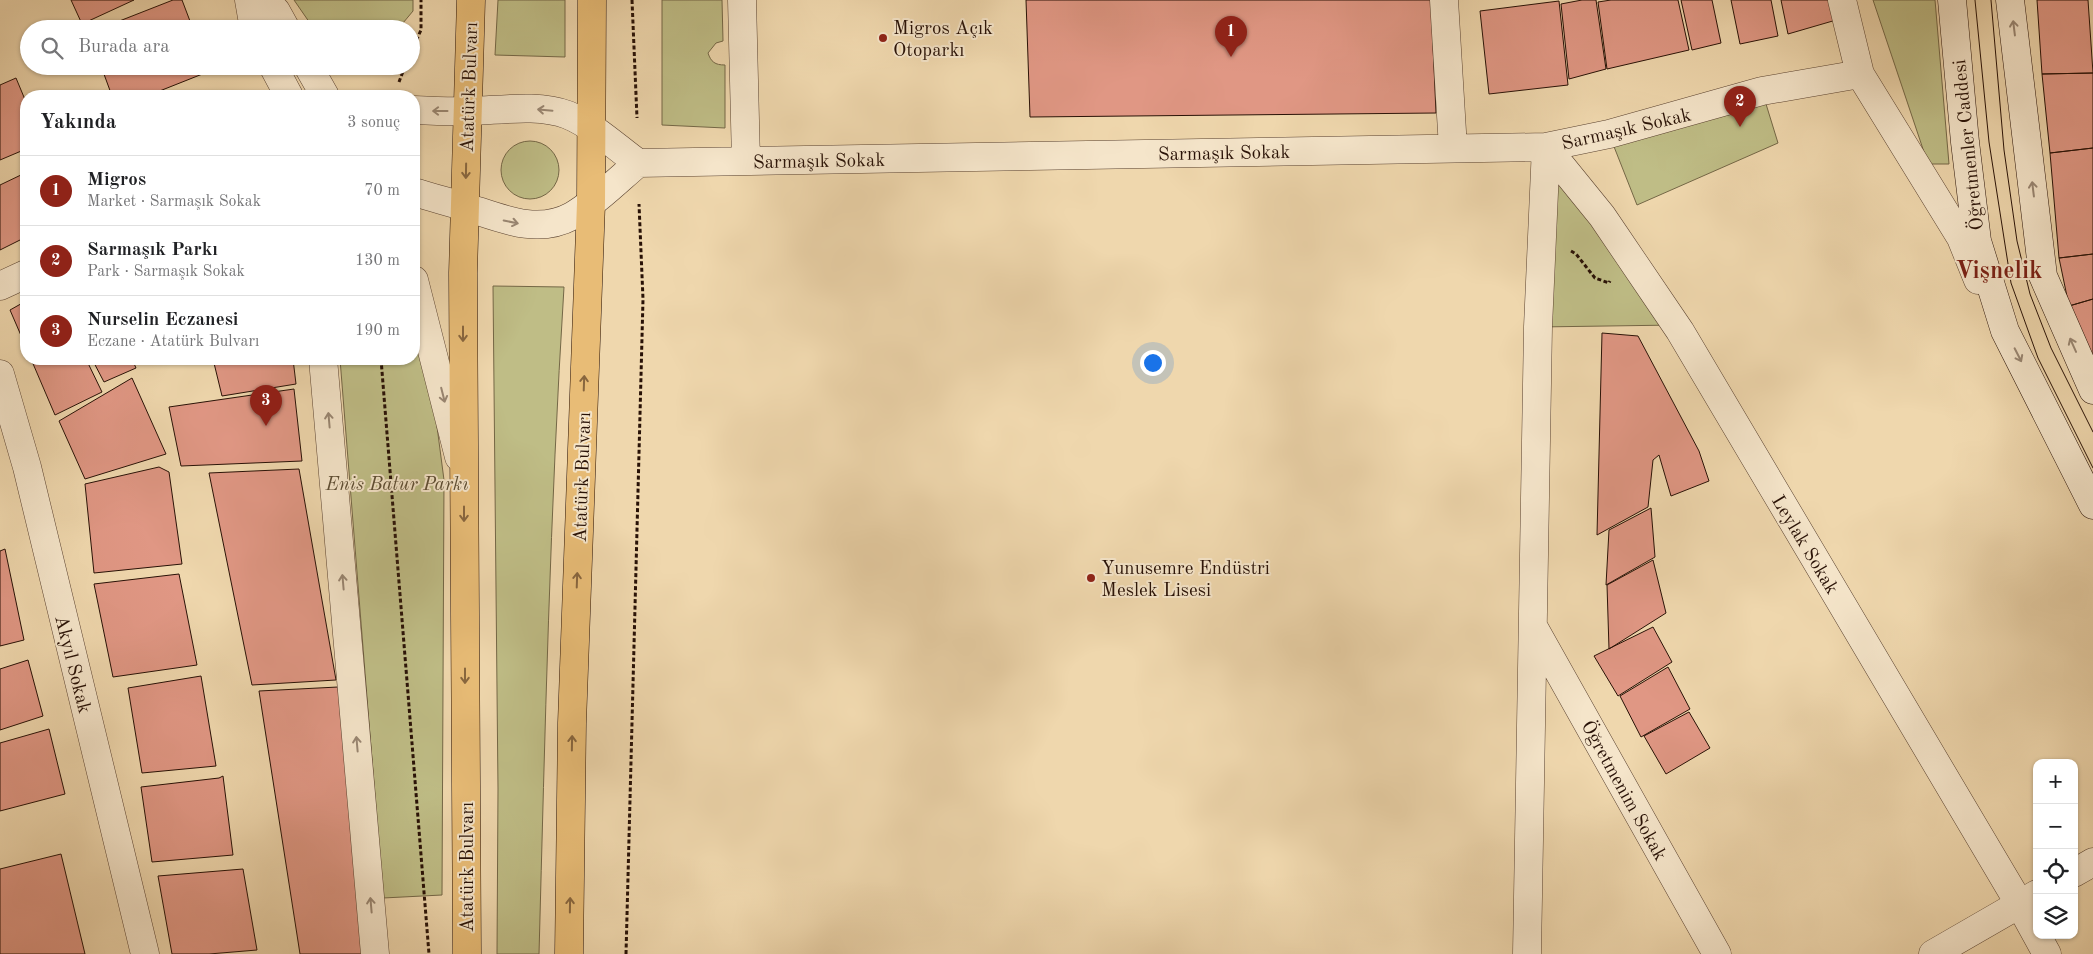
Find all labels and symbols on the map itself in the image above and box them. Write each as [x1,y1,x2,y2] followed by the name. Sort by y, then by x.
[1215,16,1247,57] pin: 1
[893,20,993,61] place label: Migros Açık Otoparkı
[2008,20,2018,36] one-way arrow
[459,22,482,153] street label: Atatürk Bulvarı
[877,32,889,44] marker: Migros Açık Otoparkı
[1947,58,1988,232] street label: Öğretmenler Caddesi
[1724,86,1756,127] pin: 2
[432,106,448,116] one-way arrow
[538,106,554,115] one-way arrow
[1560,106,1693,155] street label: Sarmaşık Sokak
[1158,144,1290,165] street label: Sarmaşık Sokak
[753,152,885,173] street label: Sarmaşık Sokak
[461,163,470,179] one-way arrow
[2028,182,2038,198] one-way arrow
[503,218,519,227] one-way arrow
[1955,260,2043,284] district label: Vişnelik
[458,325,468,341] one-way arrow
[2068,338,2078,353] one-way arrow
[2014,347,2023,362] one-way arrow
[1140,350,1166,376] your location
[580,375,589,391] one-way arrow
[250,385,282,426] pin: 3
[439,386,448,402] one-way arrow
[324,412,333,428] one-way arrow
[572,412,595,543] street label: Atatürk Bulvarı
[324,476,469,495] park label: Enis Batur Parkı
[1767,493,1841,598] street label: Leylak Sokak
[459,505,469,521] one-way arrow
[1101,560,1270,601] place label: Yunusemre Endüstri Meslek Lisesi
[1085,572,1097,584] marker: Yunusemre Endüstri Meslek Lisesi
[573,573,582,589] one-way arrow
[338,574,347,590] one-way arrow
[50,614,93,716] street label: Akyıl Sokak
[460,668,470,684] one-way arrow
[1577,716,1673,864] street label: Öğretmenim Sokak
[567,735,577,752] one-way arrow
[352,736,362,752] one-way arrow
[459,802,478,932] street label: Atatürk Bulvarı
[366,898,376,914] one-way arrow
[565,898,575,914] one-way arrow

